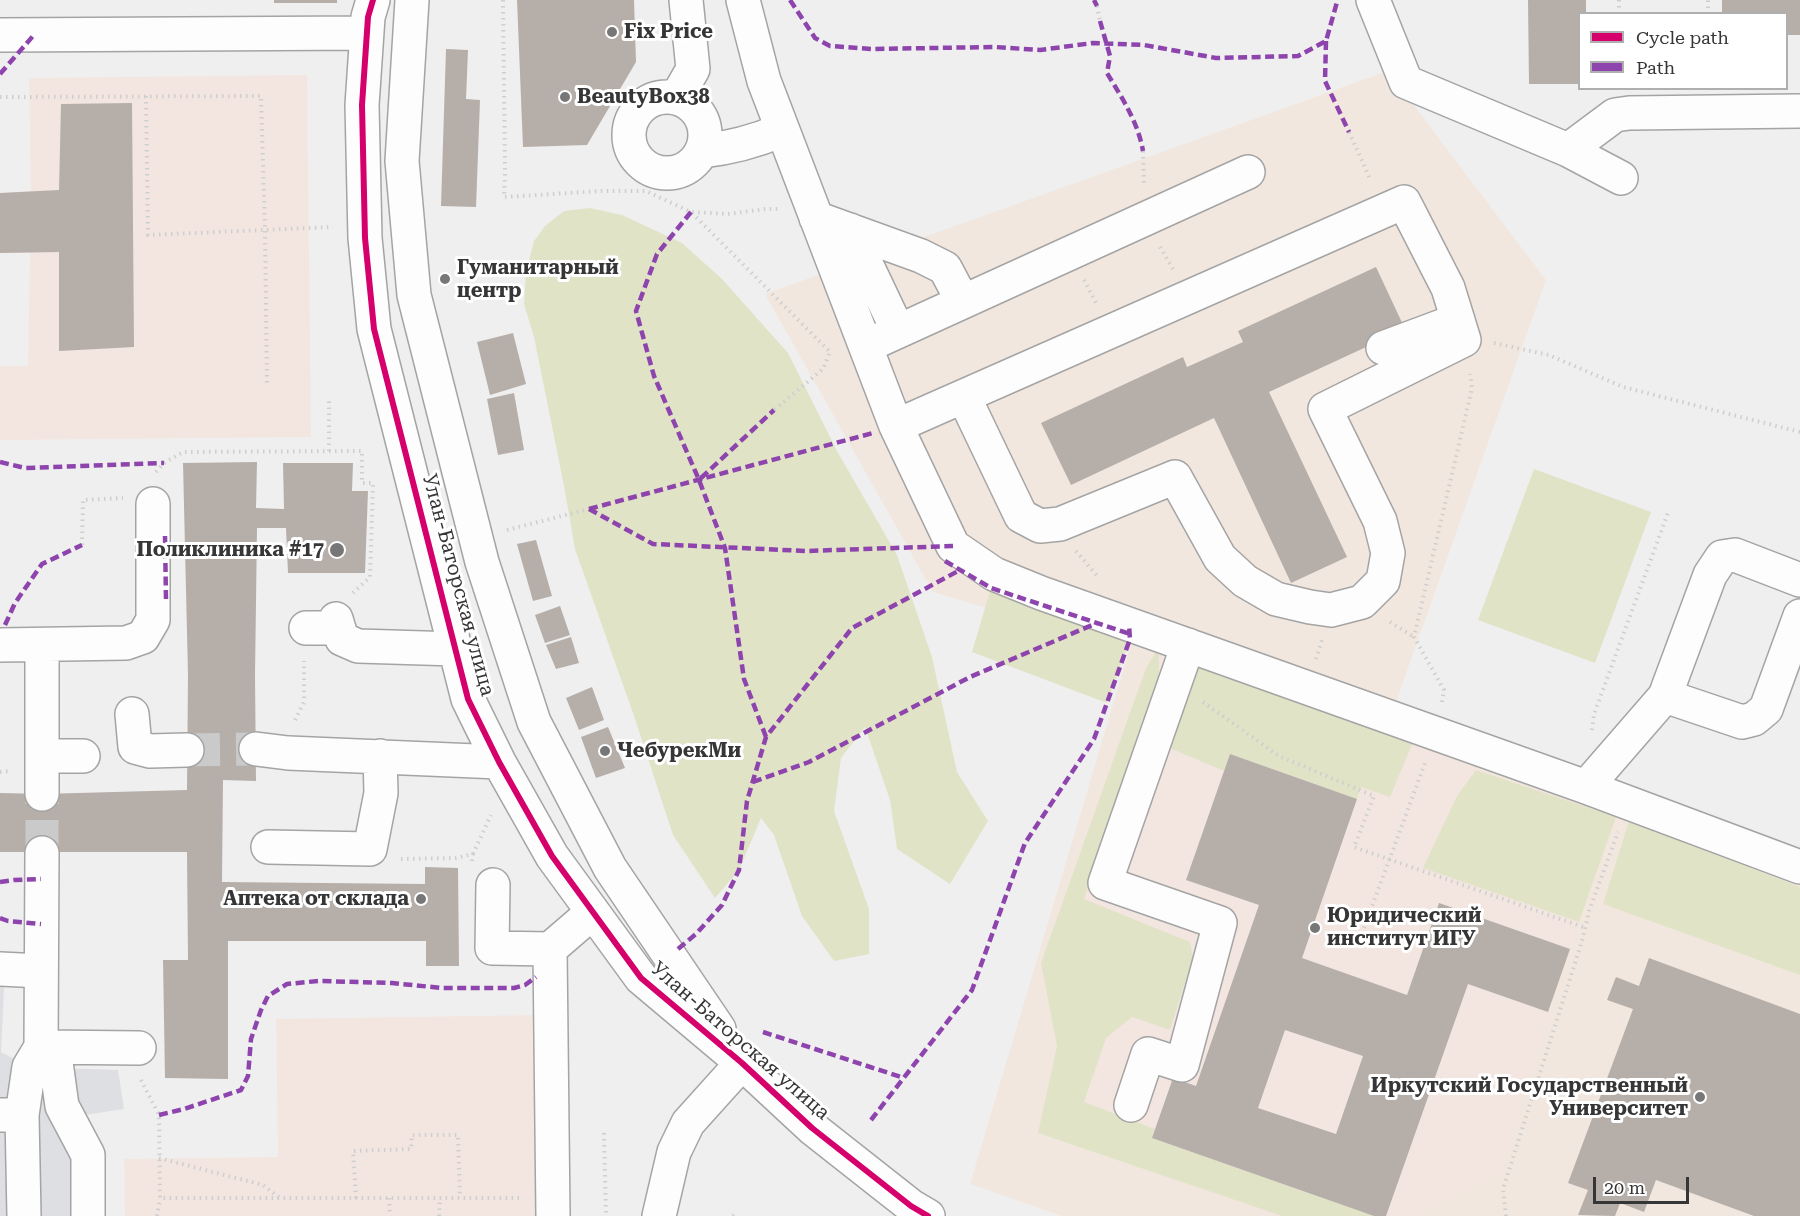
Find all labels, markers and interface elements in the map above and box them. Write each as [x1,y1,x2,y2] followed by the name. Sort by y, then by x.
[1578,12,1788,90] legend
[624,20,713,44] place label: Fix Price
[605,25,619,39] marker: Fix Price
[1636,27,1729,48] text: Cycle path
[1636,57,1675,78] text: Path
[577,85,710,109] place label: BeautyBox38
[558,90,572,104] marker: BeautyBox38
[457,256,619,303] place label: Гуманитарный центр
[438,272,452,286] marker: Гуманитарный центр
[417,471,499,699] street label: Улан-Баторская улица
[137,538,324,562] place label: Поликлиника #17
[328,541,346,559] marker: Поликлиника #17
[617,739,741,763] place label: ЧебурекМи
[598,744,612,758] marker: ЧебурекМи
[223,887,409,911] place label: Аптека от склада
[414,892,428,906] marker: Аптека от склада
[1327,904,1481,951] place label: Юридический институт ИГУ
[1308,921,1322,935] marker: Юридический институт ИГУ
[646,957,834,1125] street label: Улан-Баторская улица
[1371,1074,1688,1121] place label: Иркутский Государственный Университет
[1693,1090,1707,1104] marker: Иркутский Государственный Университет
[1596,1165,1692,1203] scale bar
[1604,1177,1645,1198] text: 20 m

